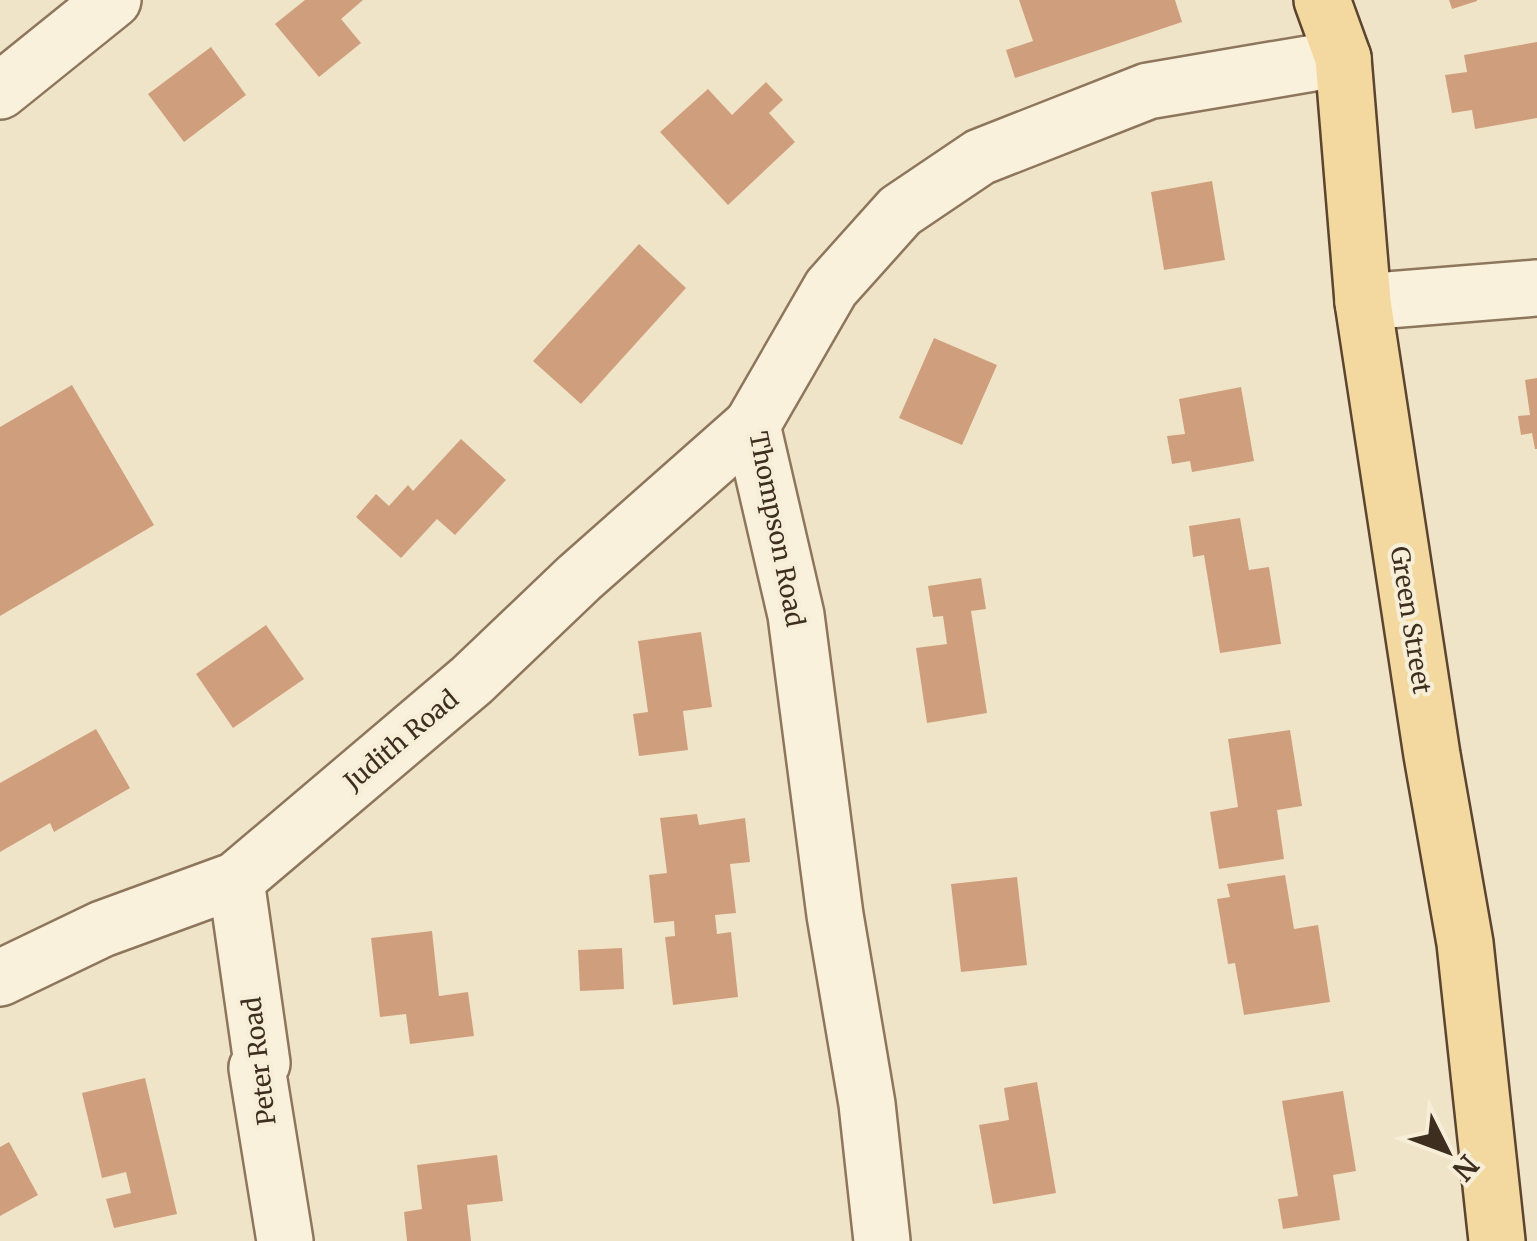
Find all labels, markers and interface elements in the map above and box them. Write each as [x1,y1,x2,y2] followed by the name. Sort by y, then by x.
[742,429,812,629] street label: Thompson Road
[1384,544,1438,696] street label: Green Street
[336,683,465,798] street label: Judith Road
[235,995,283,1127] street label: Peter Road
[1397,1101,1497,1201] north arrow
[1445,1147,1486,1188] text: N

